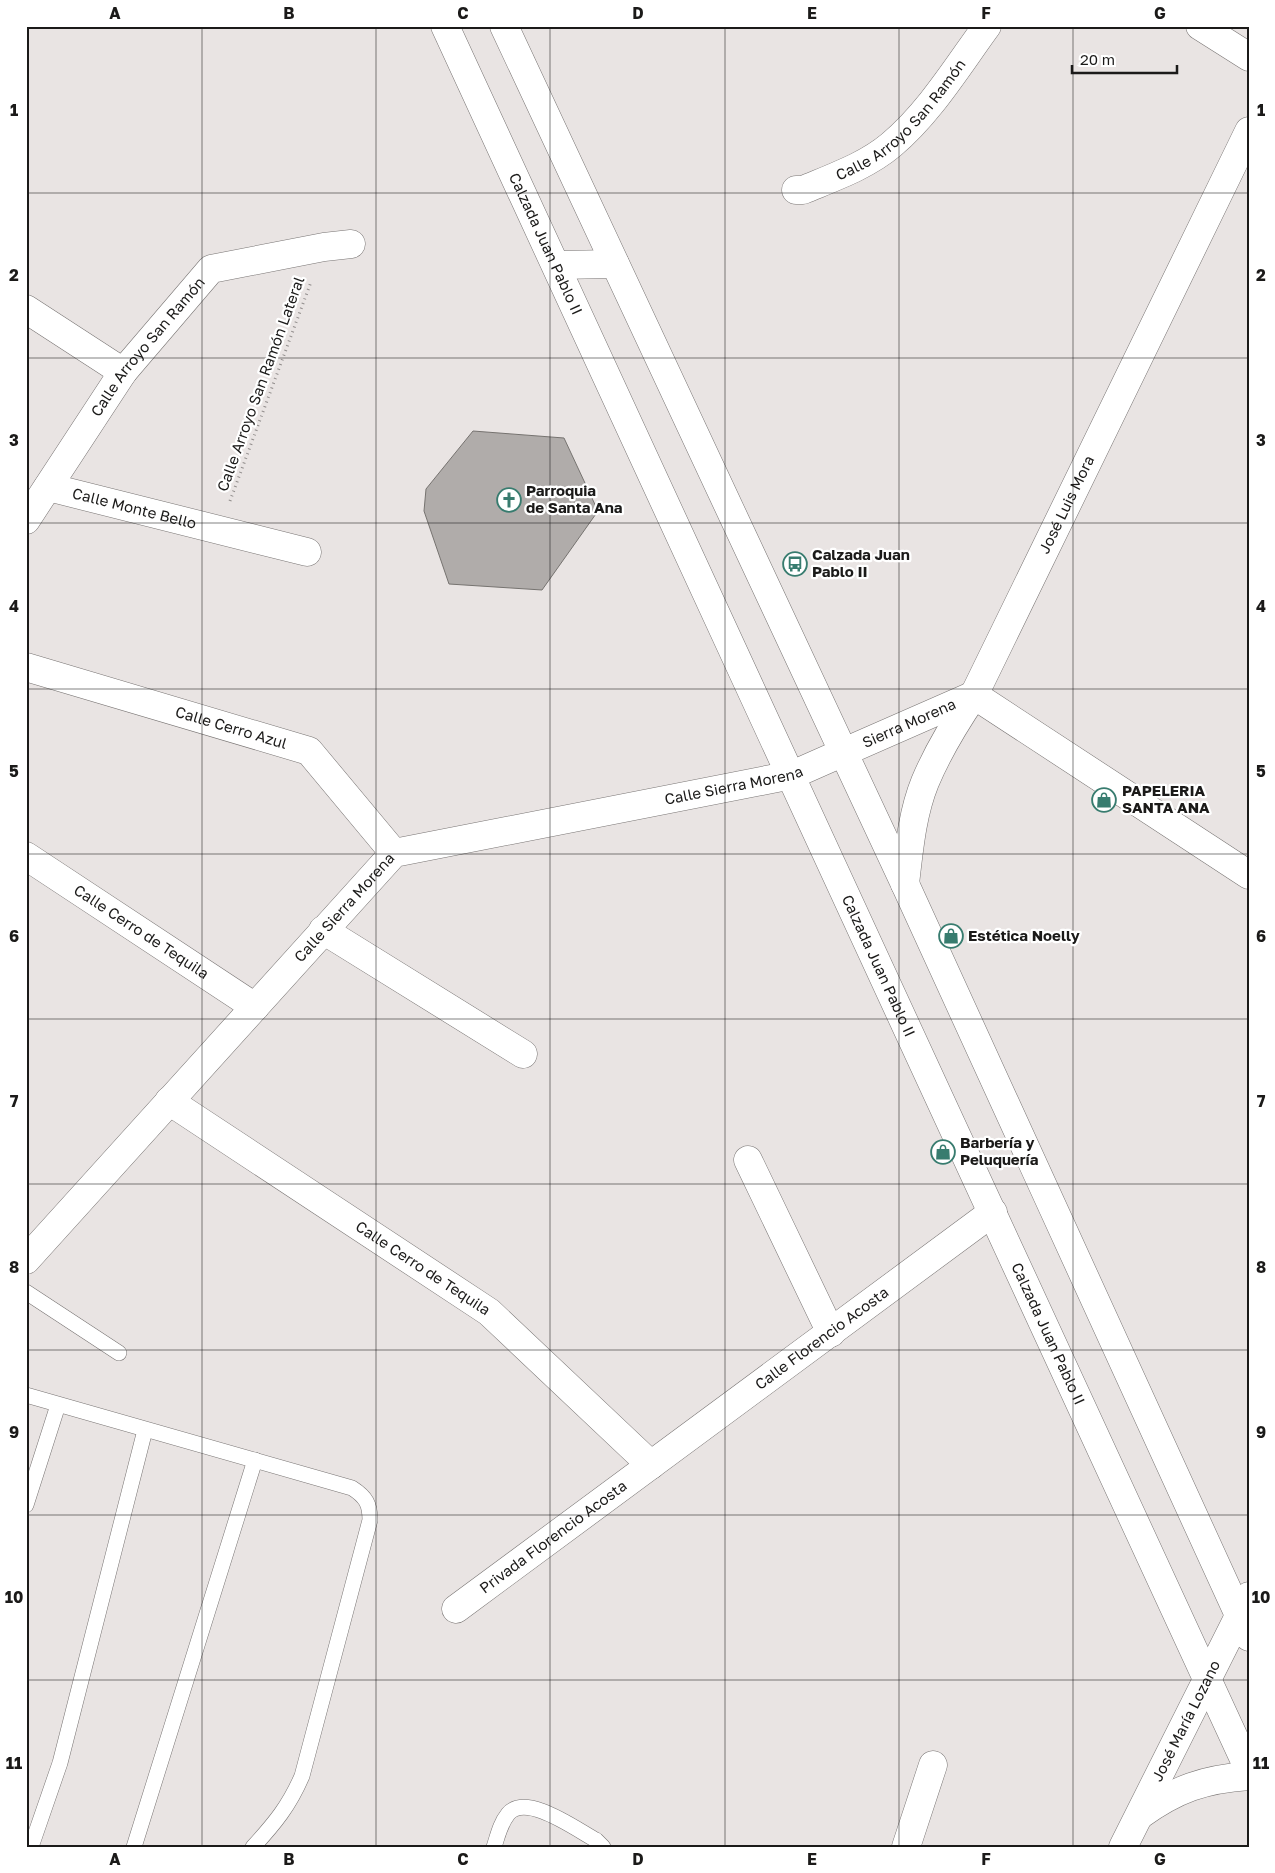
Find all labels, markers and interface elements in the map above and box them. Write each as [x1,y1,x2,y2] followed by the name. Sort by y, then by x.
[109,3,121,23] text: A
[283,3,295,23] text: B
[457,3,469,23] text: C
[632,3,644,23] text: D
[807,3,817,23] text: E
[981,3,991,23] text: F
[1154,3,1166,23] text: G
[1072,42,1178,74] scale bar
[1080,50,1115,68] text: 20 m
[833,55,969,183] street label: Calle Arroyo San Ramón
[10,100,18,120] text: 1
[1257,100,1265,120] text: 1
[506,170,587,317] street label: Calzada Juan Pablo II
[9,265,19,285] text: 2
[1256,265,1266,285] text: 2
[86,273,208,419] street label: Calle Arroyo San Ramón
[213,274,307,494] street label: Calle Arroyo San Ramón Lateral
[9,430,19,450] text: 3
[1256,430,1266,450] text: 3
[1034,452,1097,556] street label: José Luis Mora
[526,481,623,516] place label: Parroquia de Santa Ana
[71,483,199,532] street label: Calle Monte Bello
[496,487,522,513] church icon: Parroquia de Santa Ana
[812,545,910,580] place label: Calzada Juan Pablo II
[782,551,808,577] bus stop icon: Calzada Juan Pablo II
[9,596,19,616] text: 4
[1256,596,1266,616] text: 4
[859,694,958,751] street label: Sierra Morena
[173,702,290,752] street label: Calle Cerro Azul
[9,761,19,781] text: 5
[663,761,805,808] street label: Calle Sierra Morena
[1256,761,1266,781] text: 5
[1122,781,1210,816] place label: PAPELERIA SANTA ANA
[1091,787,1117,813] shop icon: PAPELERIA SANTA ANA
[290,849,398,965] street label: Calle Sierra Morena
[71,880,213,982] street label: Calle Cerro de Tequila
[839,892,920,1039] street label: Calzada Juan Pablo II
[938,923,964,949] shop icon: Estética Noelly
[9,926,19,946] text: 6
[968,926,1080,944] place label: Estética Noelly
[1256,926,1266,946] text: 6
[10,1091,19,1111] text: 7
[1257,1091,1266,1111] text: 7
[960,1133,1039,1168] place label: Barbería y Peluquería
[930,1139,956,1165] shop icon: Barbería y Peluquería
[352,1217,494,1318] street label: Calle Cerro de Tequila
[9,1257,19,1277] text: 8
[1256,1257,1266,1277] text: 8
[1008,1259,1089,1407] street label: Calzada Juan Pablo II
[751,1282,892,1393] street label: Calle Florencio Acosta
[9,1422,19,1442] text: 9
[1256,1422,1266,1442] text: 9
[476,1476,630,1597] street label: Privada Florencio Acosta
[5,1587,23,1607] text: 10
[1252,1587,1270,1607] text: 10
[1147,1657,1223,1784] street label: José María Lozano
[6,1753,22,1773] text: 11
[1253,1753,1269,1773] text: 11
[109,1849,121,1869] text: A
[283,1849,295,1869] text: B
[457,1849,469,1869] text: C
[632,1849,644,1869] text: D
[807,1849,817,1869] text: E
[981,1849,991,1869] text: F
[1154,1849,1166,1869] text: G

